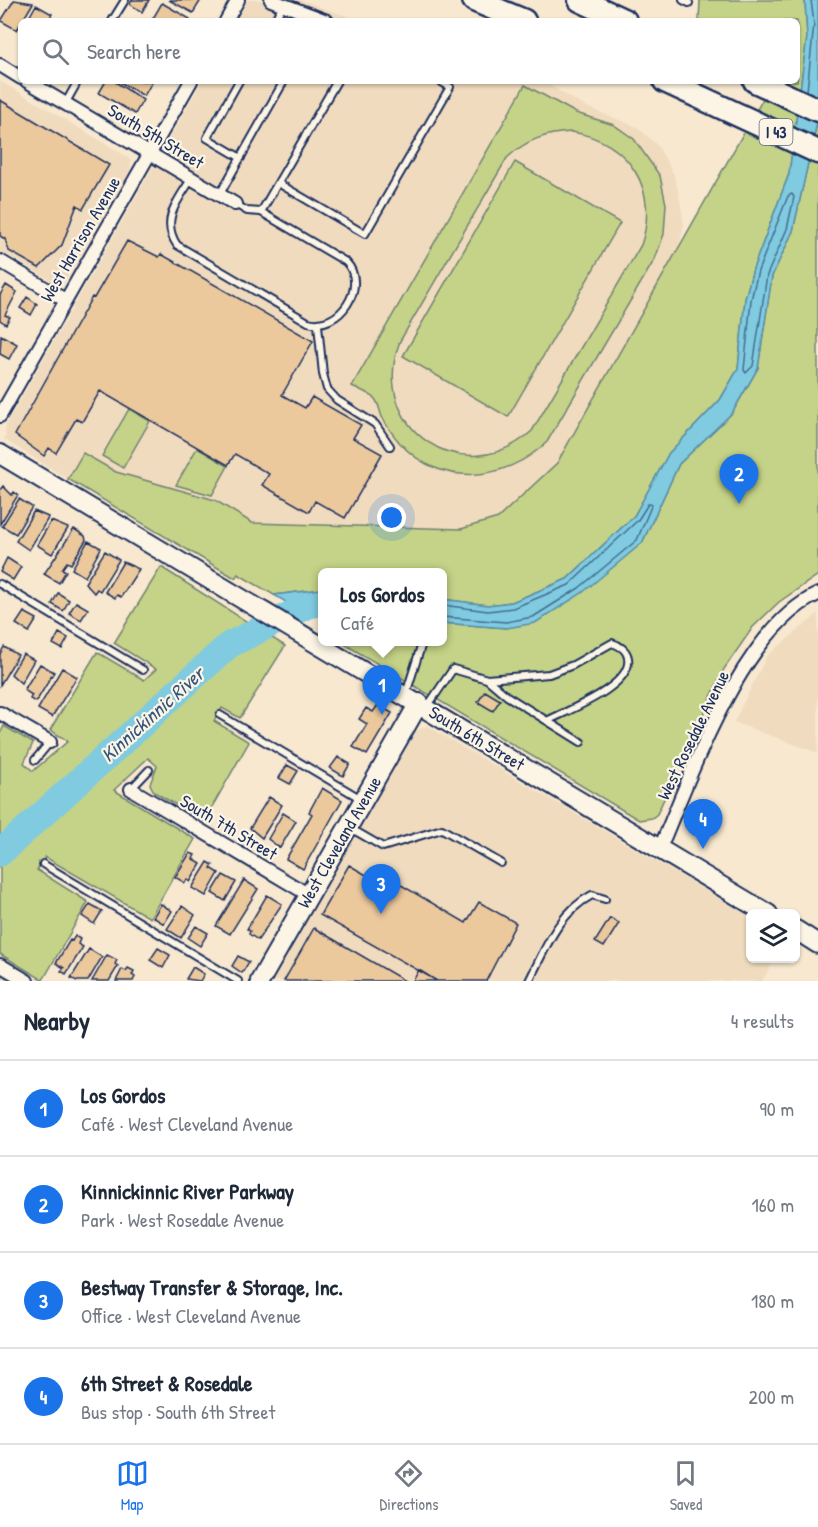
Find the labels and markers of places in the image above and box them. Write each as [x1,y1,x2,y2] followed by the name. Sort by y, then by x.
[720,454,758,504] pin: 2
[362,666,401,715] pin: 1
[684,800,722,849] pin: 4
[362,864,400,914] pin: 3

